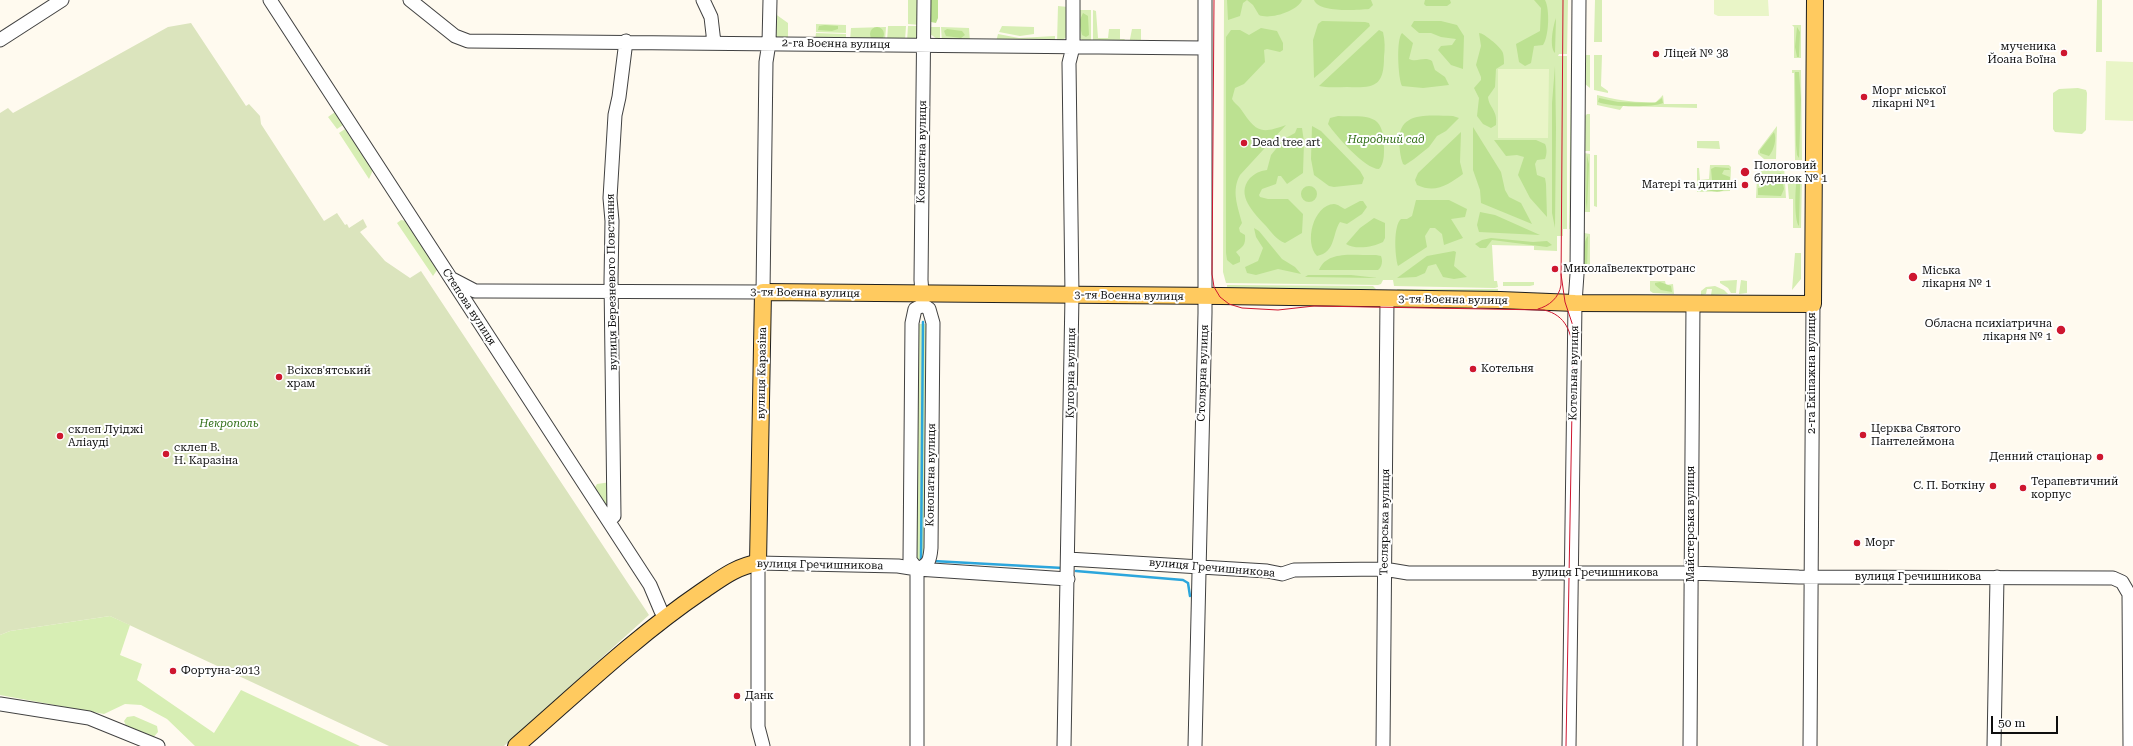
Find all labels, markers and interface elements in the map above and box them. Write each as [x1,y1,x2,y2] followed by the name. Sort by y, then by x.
[782,36,890,52] street label: 2-га Воєнна вулиця
[1987,40,2056,66] place label: мученика Йоана Воїна
[1664,47,1728,61] place label: Ліцей № 38
[2059,48,2069,58] marker: мученика Йоана Воїна
[1651,49,1661,59] marker: Ліцей № 38
[1872,84,1946,110] place label: Морг міської лікарні №1
[1859,92,1869,102] marker: Морг міської лікарні №1
[914,100,930,204] street label: Конопатна вулиця
[1347,133,1425,147] park label: Народний сад
[1252,136,1320,150] place label: Dead tree art
[1239,138,1249,148] marker: Dead tree art
[1754,159,1828,185] place label: Пологовий будинок № 1
[1739,166,1751,178] marker: Пологовий будинок № 1
[1642,178,1737,192] place label: Матері та дитині
[1740,180,1750,190] marker: Матері та дитині
[604,193,620,371] street label: вулиця Березневого Повстання
[1563,262,1695,276] place label: Миколаївелектротранс
[1550,264,1560,274] marker: Миколаївелектротранс
[1922,264,1991,290] place label: Міська лікарня № 1
[439,266,499,348] street label: Степова вулиця
[1907,271,1919,283] marker: Міська лікарня № 1
[750,285,860,301] street label: 3-тя Воєнна вулиця
[1074,288,1184,304] street label: 3-тя Воєнна вулиця
[1398,292,1508,308] street label: 3-тя Воєнна вулиця
[1805,312,1819,434] street label: 2-га Екіпажна вулиця
[1925,317,2052,343] place label: Обласна психіатрична лікарня № 1
[1195,324,1211,422] street label: Столярна вулиця
[2055,324,2067,336] marker: Обласна психіатрична лікарня № 1
[1567,325,1581,421] street label: Котельна вулиця
[755,327,769,419] street label: вулиця Каразіна
[1064,327,1078,419] street label: Купорна вулиця
[1481,362,1534,376] place label: Котельня
[287,364,371,390] place label: Всіхсв'ятський храм
[1468,364,1478,374] marker: Котельня
[274,372,284,382] marker: Всіхсв'ятський храм
[199,417,259,431] park label: Некрополь
[1871,422,1961,448] place label: Церква Святого Пантелеймона
[68,423,143,449] place label: склеп Луіджі Аліауді
[923,423,939,527] street label: Конопатна вулиця
[1858,430,1868,440] marker: Церква Святого Пантелеймона
[55,431,65,441] marker: склеп Луіджі Аліауді
[174,441,238,467] place label: склеп В. Н. Каразіна
[161,449,171,459] marker: склеп В. Н. Каразіна
[1990,450,2092,464] place label: Денний стаціонар
[2095,452,2105,462] marker: Денний стаціонар
[1684,466,1698,582] street label: Майстерська вулиця
[1377,468,1393,576] street label: Теслярська вулиця
[2031,475,2118,501] place label: Терапевтичний корпус
[1913,479,1985,493] place label: С. П. Боткіну
[1988,481,1998,491] marker: С. П. Боткіну
[2018,483,2028,493] marker: Терапевтичний корпус
[1865,536,1895,550] place label: Морг
[1852,538,1862,548] marker: Морг
[1148,556,1276,580] street label: вулиця Гречишникова
[757,557,883,573] street label: вулиця Гречишникова
[1532,566,1658,580] street label: вулиця Гречишникова
[1855,570,1981,584] street label: вулиця Гречишникова
[181,664,260,678] place label: Фортуна-2013
[168,666,178,676] marker: Фортуна-2013
[745,689,774,703] place label: Данк
[732,691,742,701] marker: Данк
[1993,708,2060,734] scale bar
[1998,716,2025,730] text: 50 m

